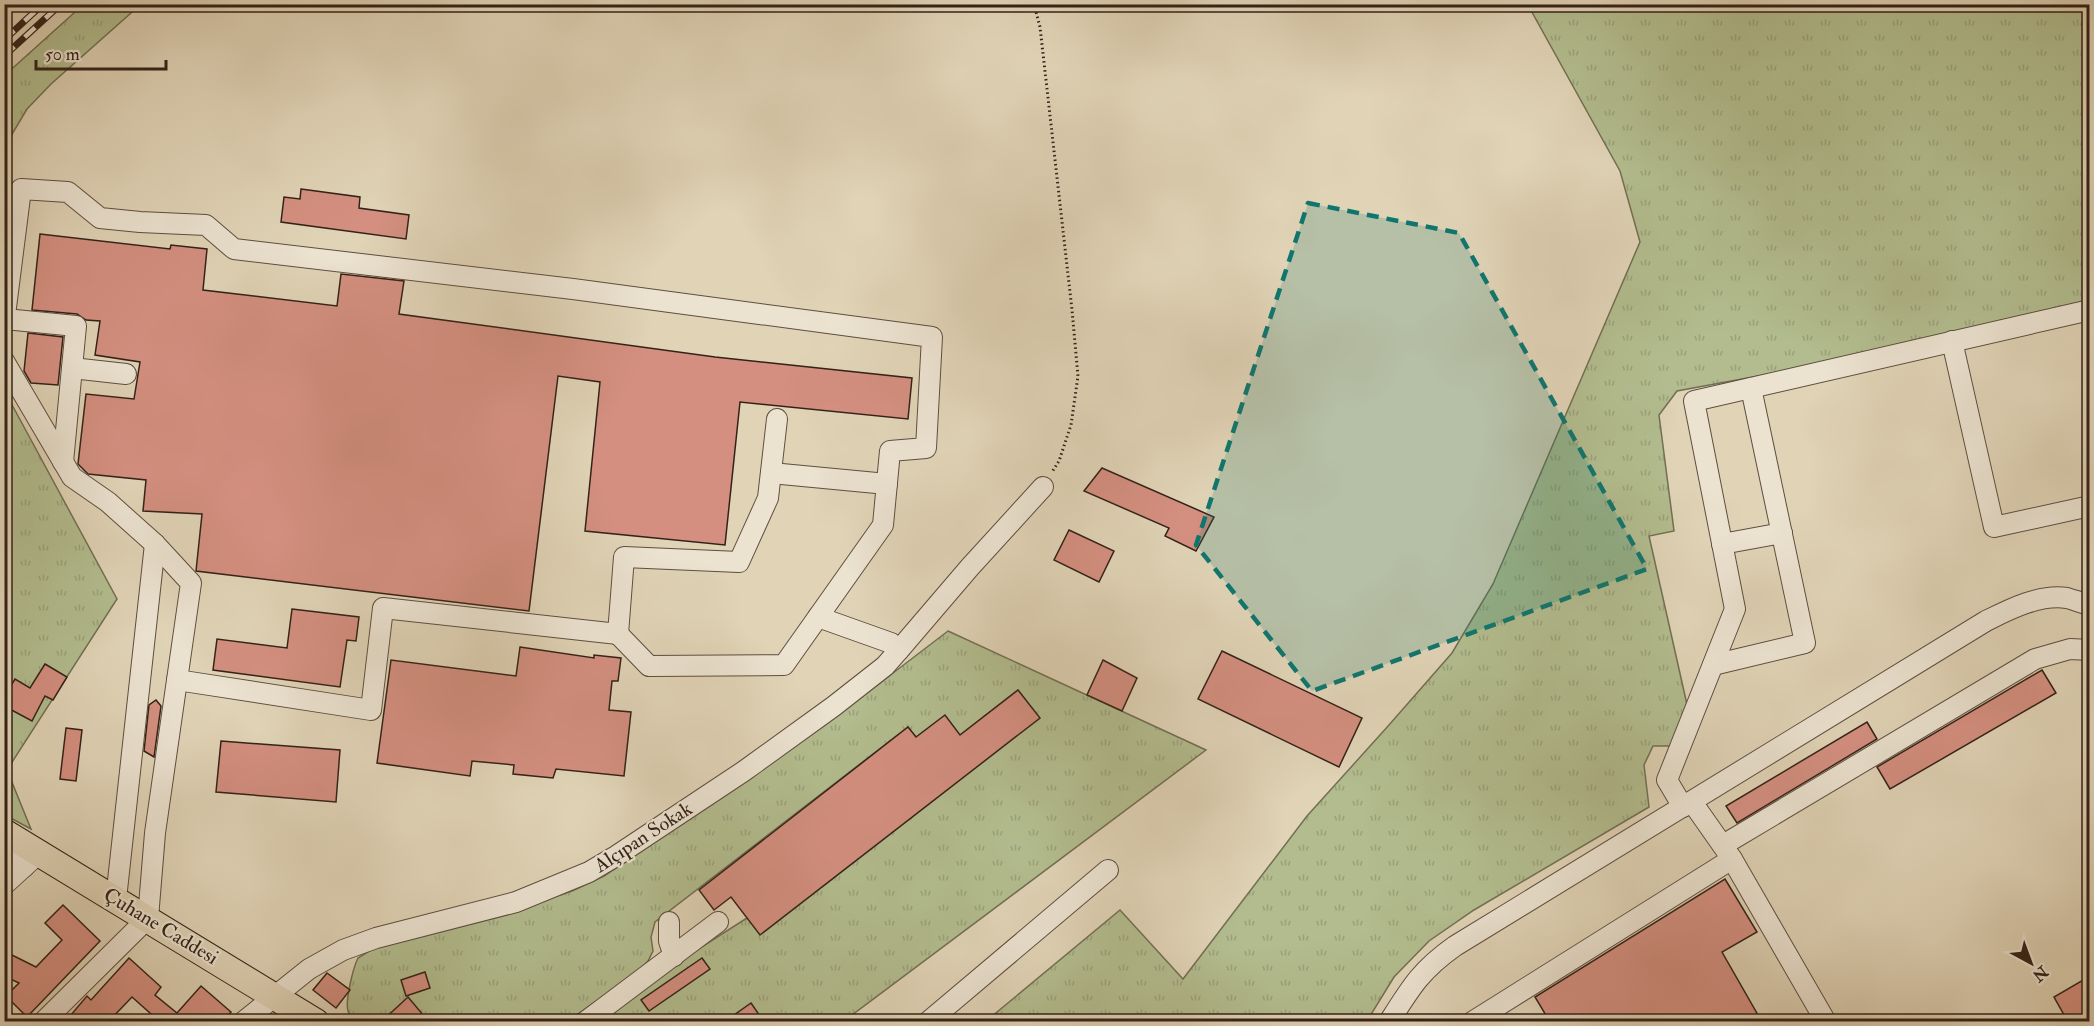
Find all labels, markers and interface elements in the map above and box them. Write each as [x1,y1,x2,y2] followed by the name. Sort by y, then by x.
[36,33,166,71] scale bar
[45,43,80,66] text: 50 m
[588,796,698,879] street label: Alçıpan Sokak
[99,882,223,970] street label: Çuhane Caddesi
[2001,933,2061,993] north arrow
[2028,961,2053,986] text: N

